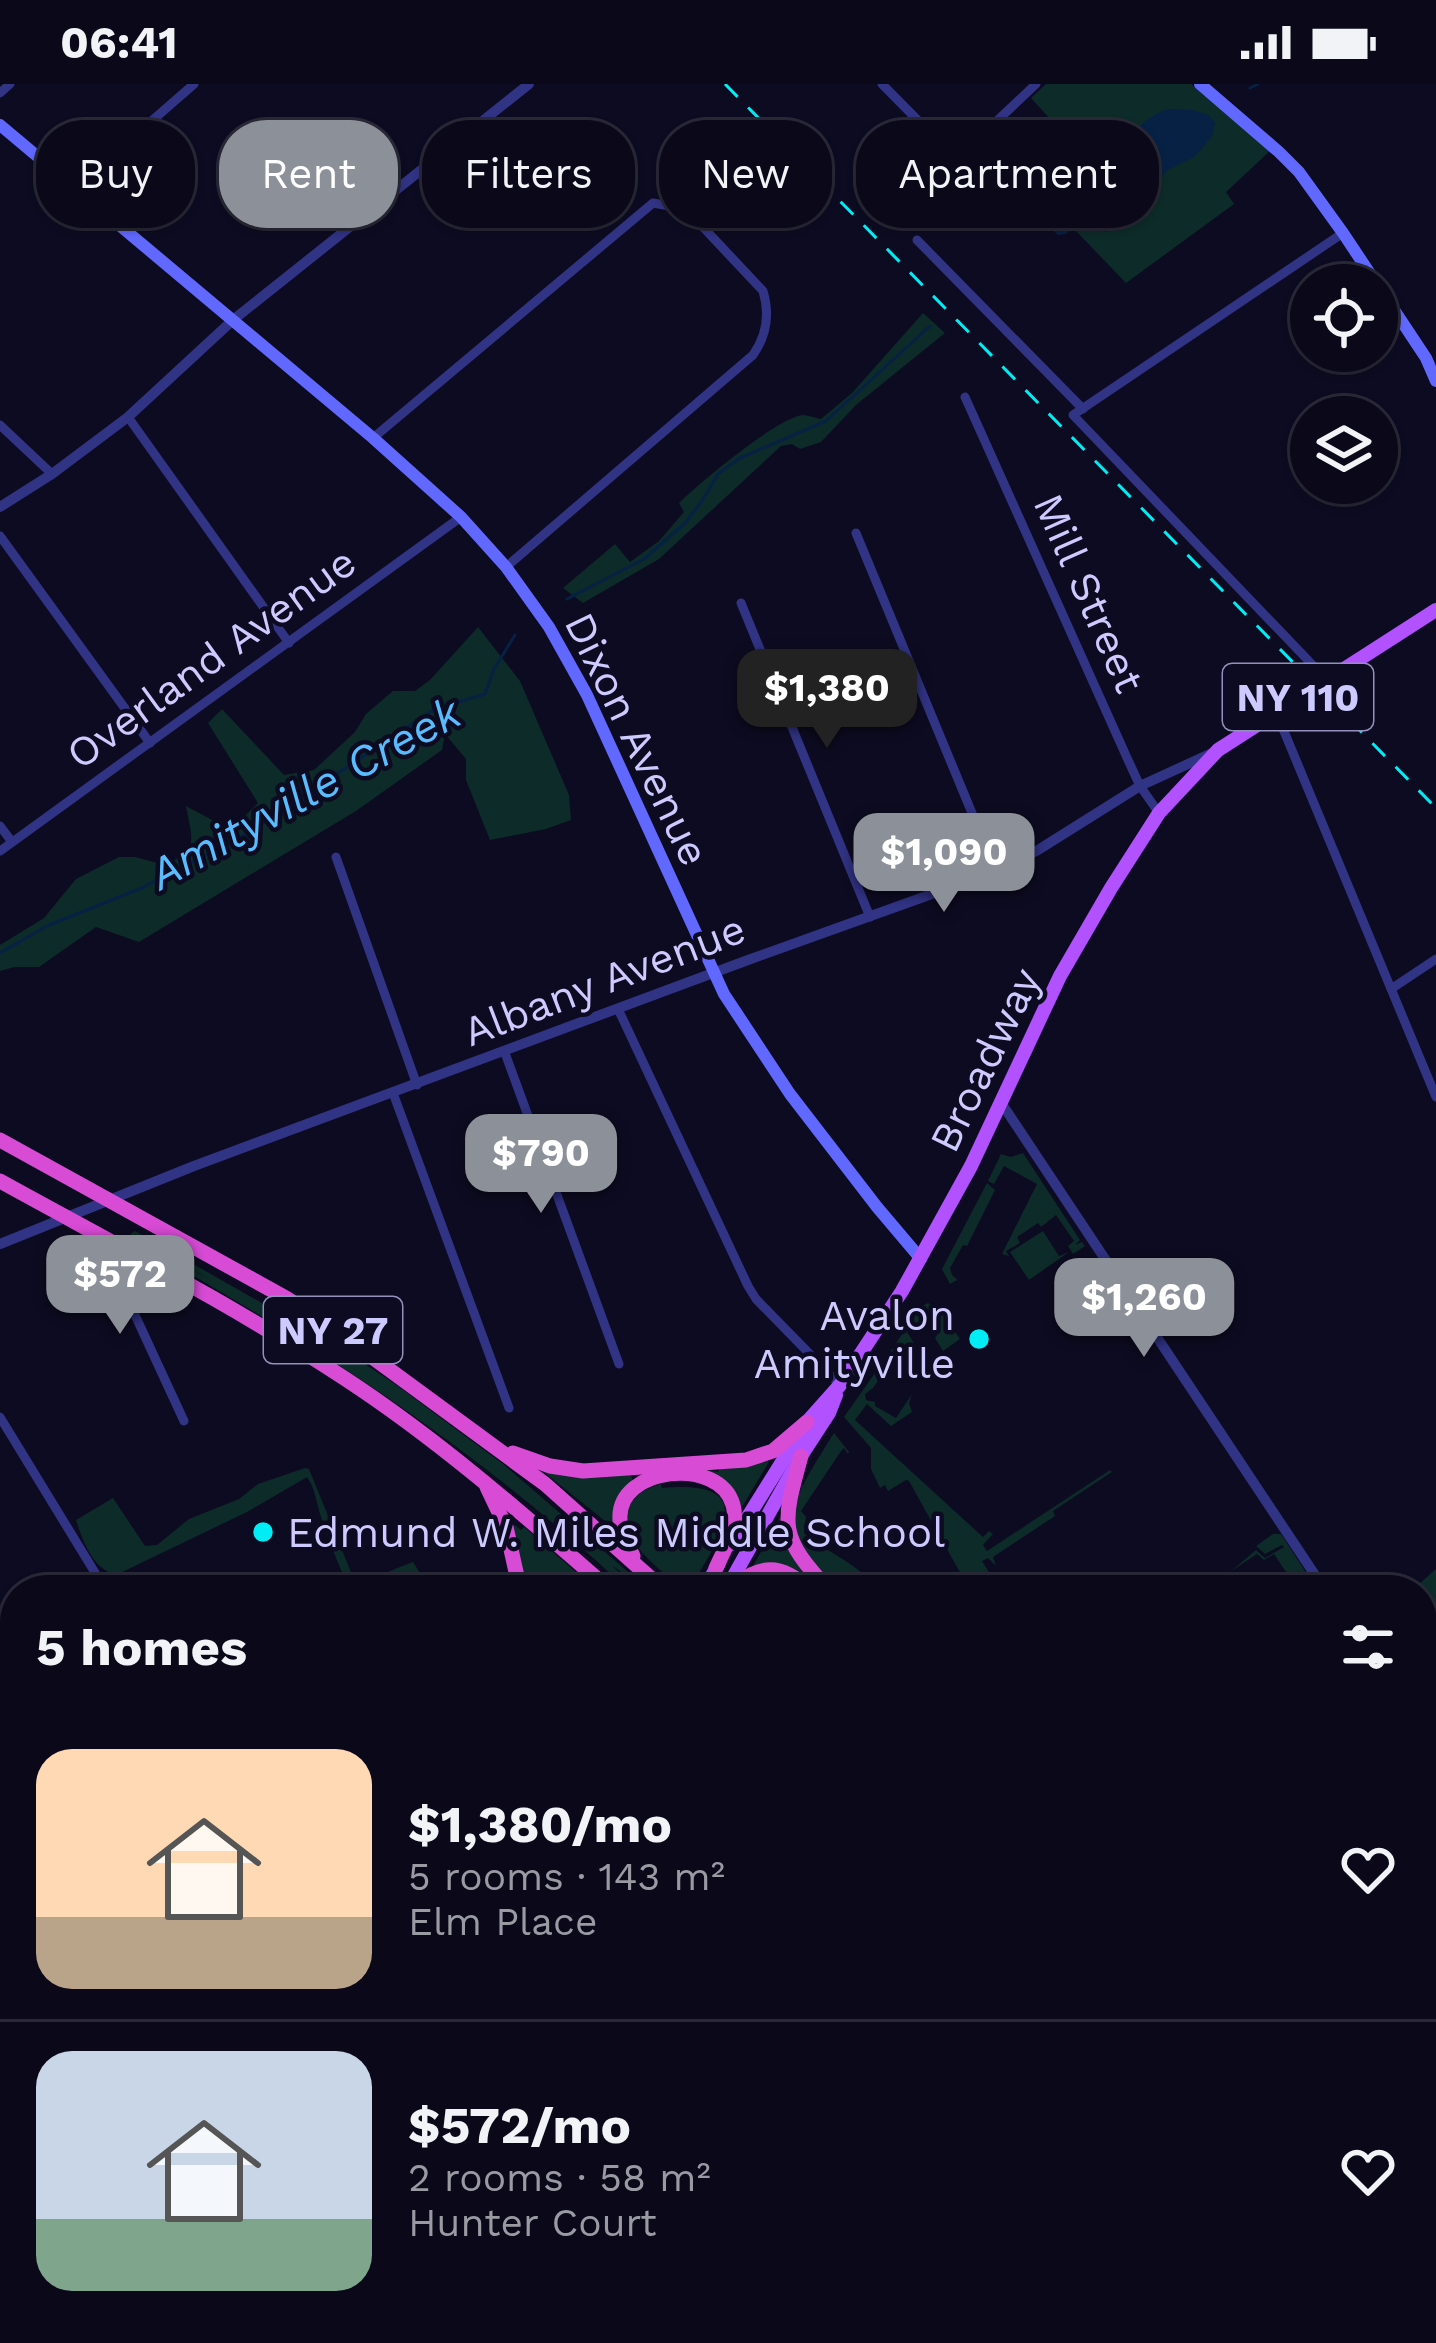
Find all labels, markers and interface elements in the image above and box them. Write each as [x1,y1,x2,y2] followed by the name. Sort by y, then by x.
[60,16,178,69] text: 06:41
[36,120,195,228] chip: Buy
[219,120,398,228] chip: Rent
[422,120,635,228] chip: Filters
[659,120,832,228] chip: New
[856,120,1159,228] chip: Apartment
[1290,264,1398,504] map controls
[1290,264,1398,372] button: locate
[1290,396,1398,504] button: layers
[1023,486,1155,700] street label: Mill Street
[57,537,365,779] street label: Overland Avenue
[555,605,719,873] street label: Dixon Avenue
[729,649,925,751] pin: $1,380
[1223,664,1373,730] road number: NY 110
[764,665,890,710] text: $1,380
[138,685,471,901] water label: Amityville Creek
[846,813,1042,915] pin: $1,090
[881,829,1008,874] text: $1,090
[456,904,752,1056] street label: Albany Avenue
[920,960,1051,1160] street label: Broadway
[470,1114,612,1216] pin: $790
[492,1130,590,1175] text: $790
[49,1235,191,1337] pin: $572
[73,1251,167,1296] text: $572
[1046,1258,1242,1360] pin: $1,260
[1081,1274,1207,1319] text: $1,260
[754,1291,955,1388] place label: Avalon Amityville
[264,1297,402,1363] road number: NY 27
[966,1326,992,1352] marker: Avalon Amityville
[287,1508,945,1557] place label: Edmund W. Miles Middle School
[250,1519,276,1545] marker: Edmund W. Miles Middle School
[1335,1614,1401,1680] icon: filters
[36,1618,247,1677] text: 5 homes
[408,1795,672,1854] text: $1,380/mo
[132,1797,276,1941] icon: home
[1335,1836,1401,1902] icon: heart
[408,1854,725,1899] text: 5 rooms · 143 m²
[408,1899,597,1944] text: Elm Place
[408,2096,631,2155] text: $572/mo
[132,2099,276,2243] icon: home
[1335,2138,1401,2204] icon: heart
[408,2155,711,2200] text: 2 rooms · 58 m²
[408,2200,657,2245] text: Hunter Court

